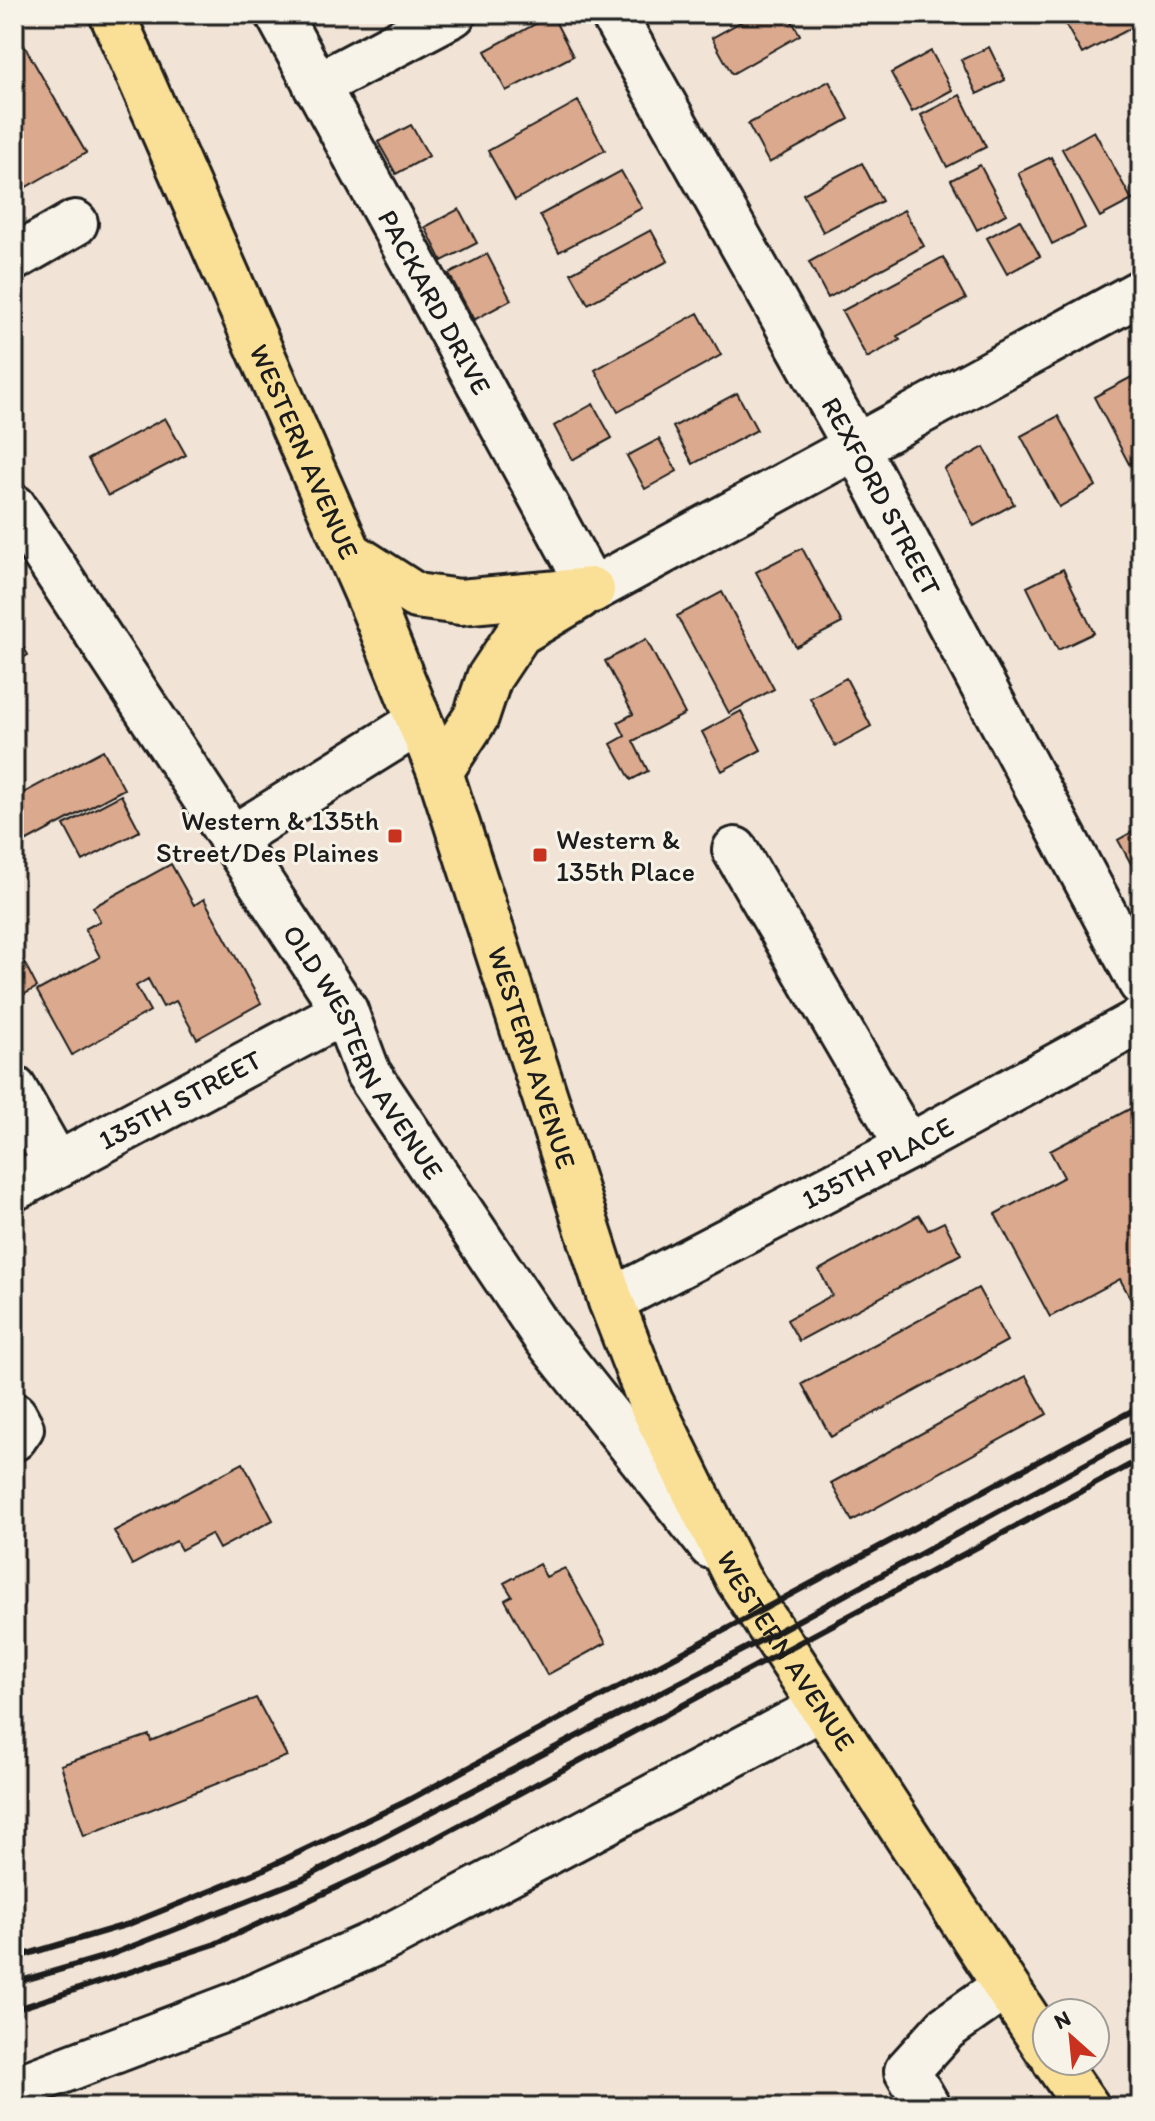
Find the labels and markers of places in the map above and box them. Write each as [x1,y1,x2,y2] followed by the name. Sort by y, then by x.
[156,803,379,869] place label: Western & 135th Street/Des Plaines
[556,822,695,888] place label: Western & 135th Place
[386,827,404,845] marker: Western & 135th Street/Des Plaines
[531,846,549,864] marker: Western & 135th Place

